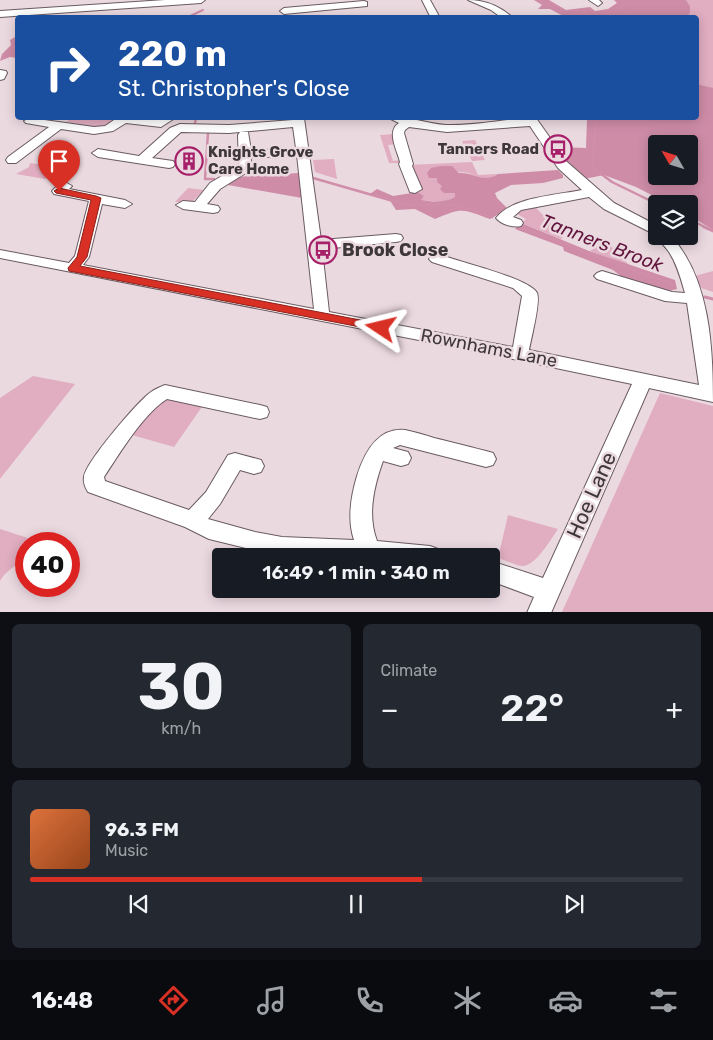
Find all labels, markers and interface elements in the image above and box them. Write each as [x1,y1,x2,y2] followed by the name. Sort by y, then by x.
[118,33,227,75] text: 220 m
[35,35,100,100] icon: right
[118,75,350,102] text: St. Christopher's Close
[543,134,573,164] bus stop icon: Tanners Road
[648,135,698,185] north arrow
[648,135,698,245] map controls
[38,140,80,191] pin
[438,140,539,158] place label: Tanners Road
[208,143,314,178] place label: Knights Grove Care Home
[174,146,204,176] building icon: Knights Grove Care Home
[45,147,73,175] icon: arrive
[648,195,698,245] button: layers
[538,209,666,277] water label: Tanners Brook
[308,235,338,265] bus stop icon: Brook Close
[342,239,449,261] place label: Brook Close
[354,301,406,353] position arrow
[419,324,559,372] street label: Rownhams Lane
[561,448,621,542] street label: Hoe Lane
[15,532,80,597] speed limit sign: 40
[262,561,450,584] text: 16:49 · 1 min · 340 m
[138,648,225,725] text: 30
[381,661,437,680] text: Climate
[500,685,564,731] text: 22°
[381,693,399,726] text: −
[666,693,683,726] text: +
[161,719,201,738] text: km/h
[105,818,179,841] text: 96.3 FM
[105,841,148,860] text: Music
[125,890,153,918] icon: previous
[342,890,370,918] icon: pause
[560,890,588,918] icon: next
[156,983,191,1018] icon: directions
[254,983,289,1018] icon: music
[352,983,387,1018] icon: phone
[450,983,485,1018] icon: climate
[548,983,583,1018] icon: car
[646,983,681,1018] icon: filters
[32,987,93,1014] text: 16:48

